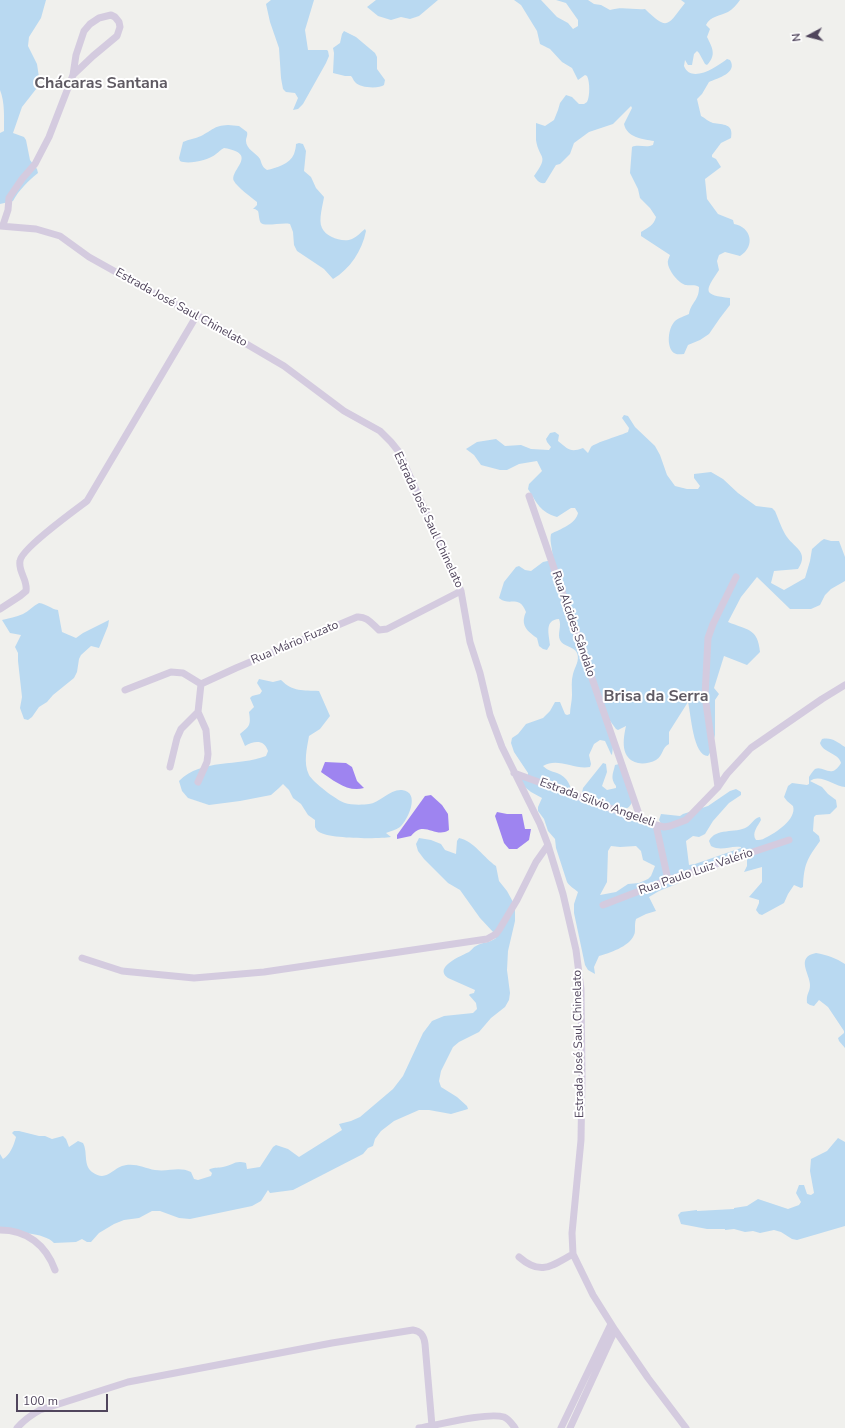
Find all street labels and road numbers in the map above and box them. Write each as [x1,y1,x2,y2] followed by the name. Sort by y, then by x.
[113,266,249,350] street label: Estrada José Saul Chinelato
[390,450,466,590] street label: Estrada José Saul Chinelato
[548,569,598,679] street label: Rua Alcides Sândalo
[249,618,341,668] street label: Rua Mário Fuzato
[538,775,656,831] street label: Estrada Silvio Angeleli
[637,846,755,898] street label: Rua Paulo Luiz Valério
[571,970,587,1118] street label: Estrada José Saul Chinelato

